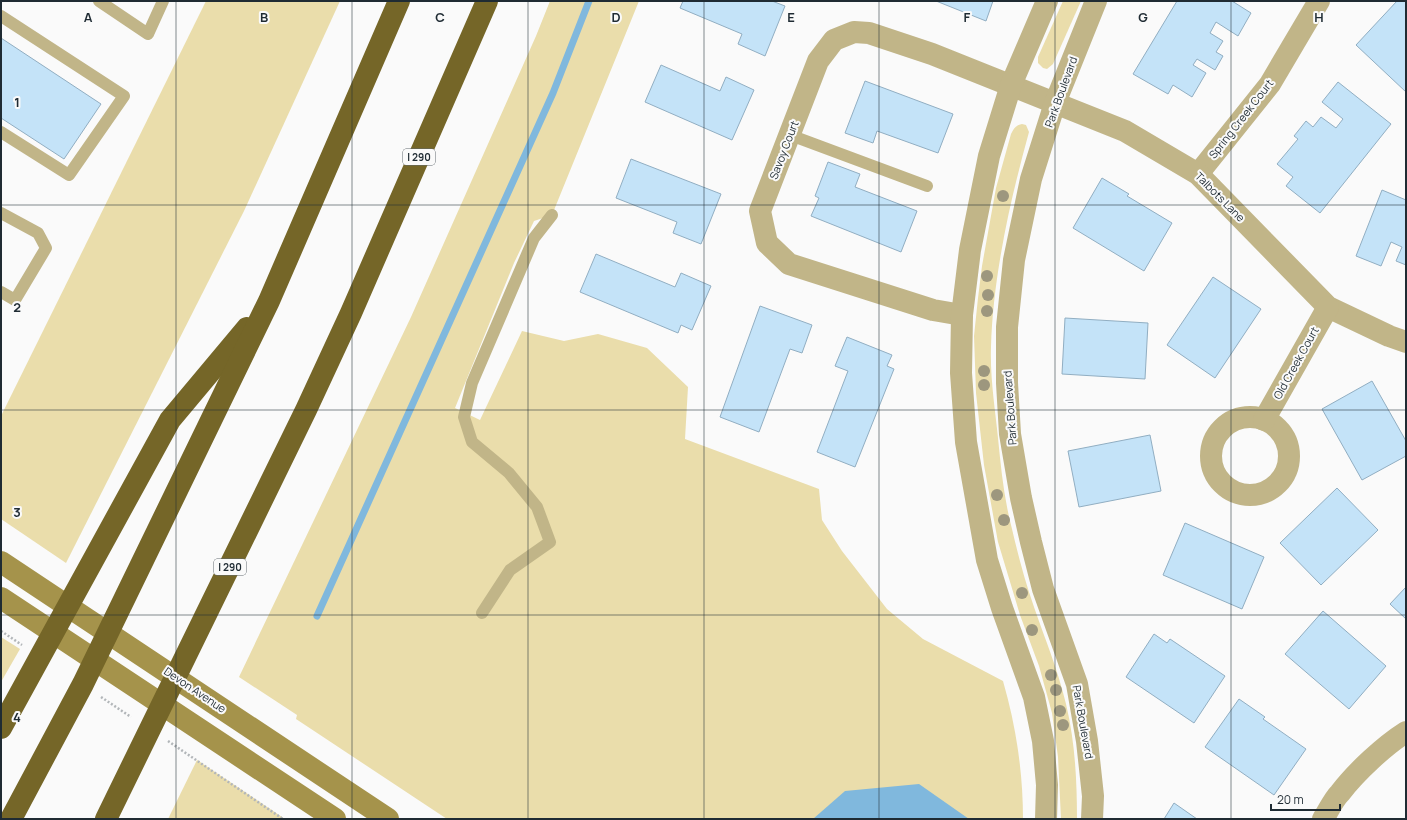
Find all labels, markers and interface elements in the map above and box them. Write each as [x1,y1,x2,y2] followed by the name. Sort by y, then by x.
[84,8,93,26] text: A
[260,8,268,26] text: B
[435,8,445,26] text: C
[611,8,621,26] text: D
[787,8,795,26] text: E
[964,8,971,26] text: F
[1138,8,1148,26] text: G
[1314,8,1324,26] text: H
[1041,54,1080,129] street label: Park Boulevard
[1205,76,1276,161] street label: Spring Creek Court
[14,93,20,111] text: 1
[765,118,802,181] street label: Savoy Court
[403,149,435,165] road number: I 290
[1192,169,1249,225] street label: Talbots Lane
[13,298,21,316] text: 2
[1269,324,1322,402] street label: Old Creek Court
[999,370,1020,446] street label: Park Boulevard
[13,503,21,521] text: 3
[214,559,246,575] road number: I 290
[161,663,230,716] street label: Devon Avenue
[1070,684,1097,760] street label: Park Boulevard
[13,708,21,726] text: 4
[1271,786,1340,812] scale bar
[1277,791,1304,808] text: 20 m

